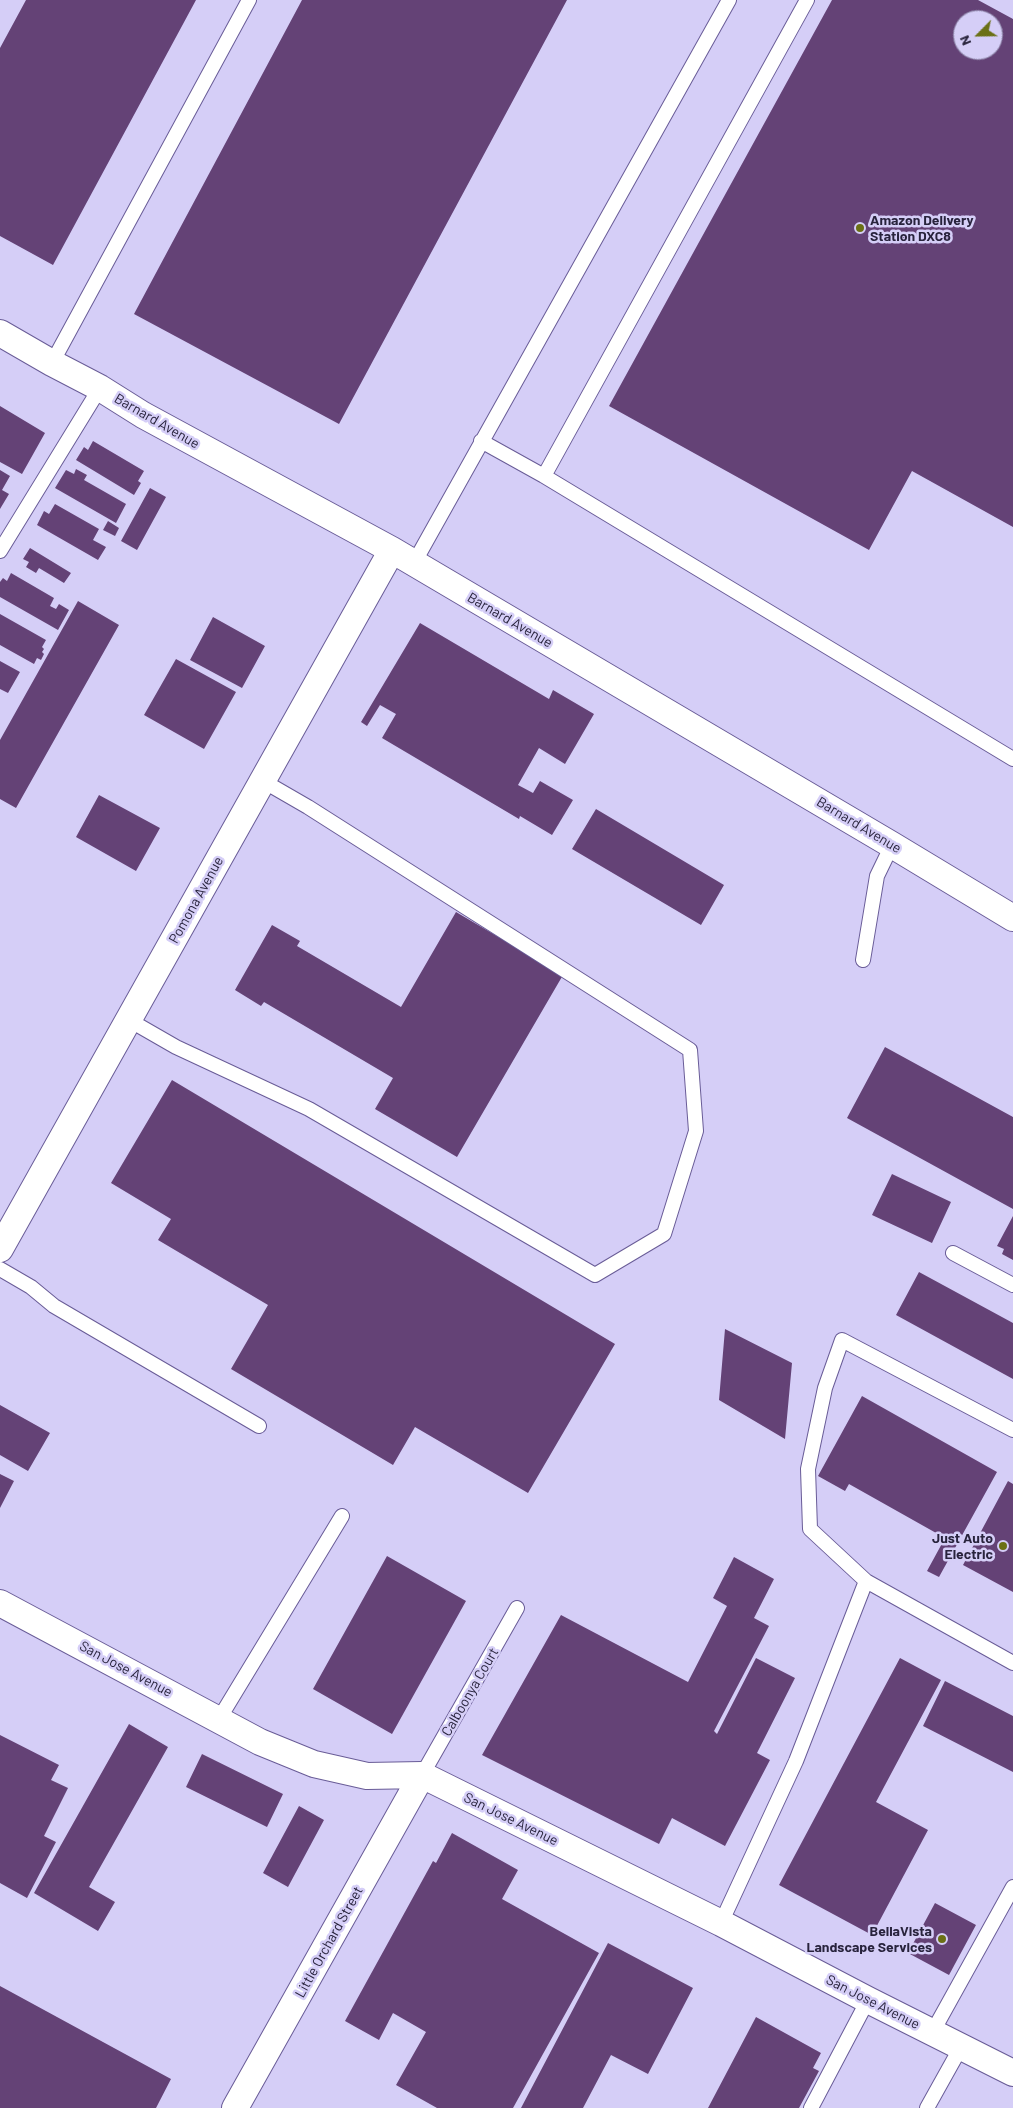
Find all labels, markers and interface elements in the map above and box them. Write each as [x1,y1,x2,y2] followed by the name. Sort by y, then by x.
[953,10,1003,60] north arrow
[955,33,974,48] text: N
[870,212,973,244] place label: Amazon Delivery Station DXC8
[854,222,866,234] marker: Amazon Delivery Station DXC8
[111,390,203,452] street label: Barnard Avenue
[464,589,556,651] street label: Barnard Avenue
[814,793,904,857] street label: Barnard Avenue
[165,854,227,946] street label: Pomona Avenue
[932,1530,993,1562] place label: Just Auto Electric
[997,1540,1009,1552] marker: Just Auto Electric
[77,1637,175,1701] street label: San Jose Avenue
[438,1645,502,1739] street label: Calboonya Court
[461,1789,561,1849] street label: San Jose Avenue
[291,1883,367,2001] street label: Little Orchard Street
[806,1923,932,1955] place label: BellaVista Landscape Services
[936,1933,948,1945] marker: BellaVista Landscape Services
[823,1971,923,2033] street label: San Jose Avenue

